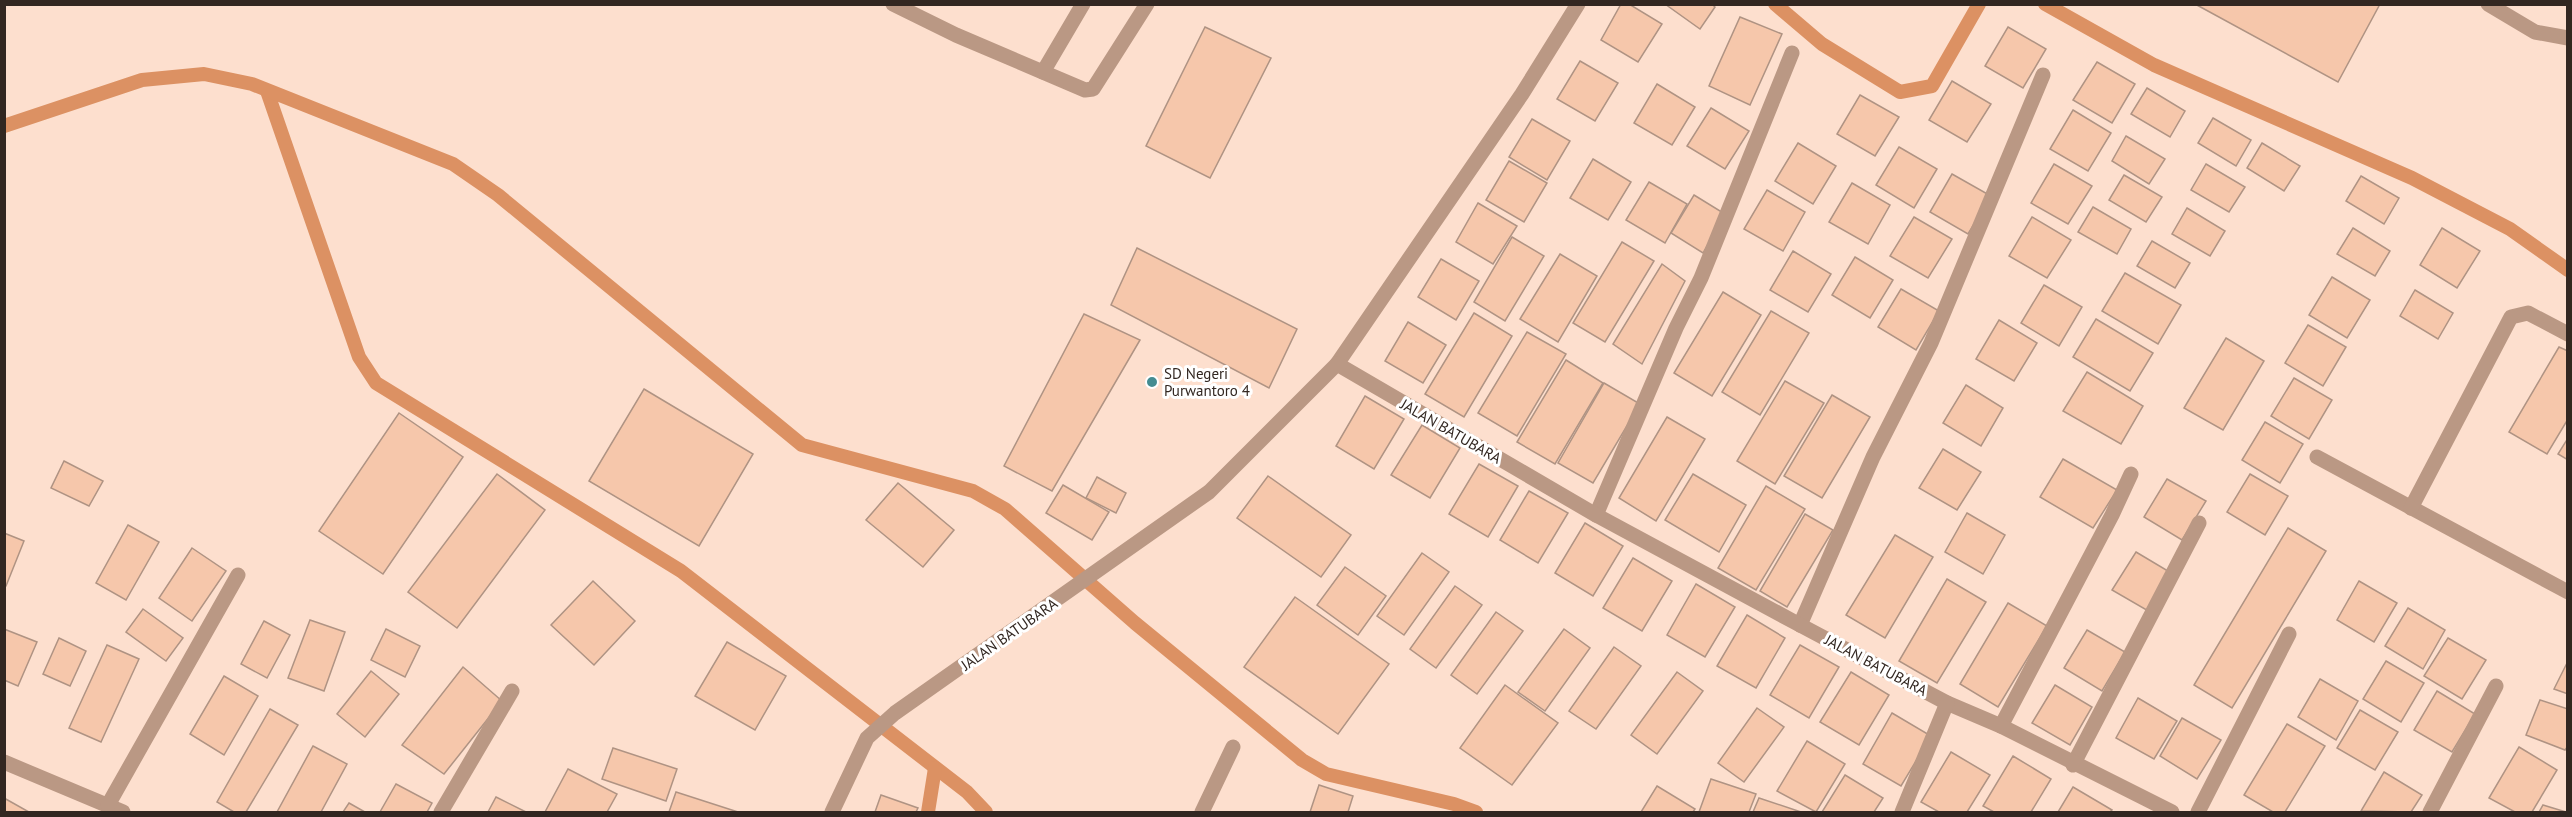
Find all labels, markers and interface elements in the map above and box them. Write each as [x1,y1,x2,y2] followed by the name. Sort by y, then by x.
[1164,364,1250,400] place label: SD Negeri Purwantoro 4
[1145,375,1159,389] marker: SD Negeri Purwantoro 4
[1396,394,1505,468] street label: JALAN BATUBARA
[956,594,1061,675] street label: JALAN BATUBARA
[1821,630,1931,700] street label: JALAN BATUBARA

